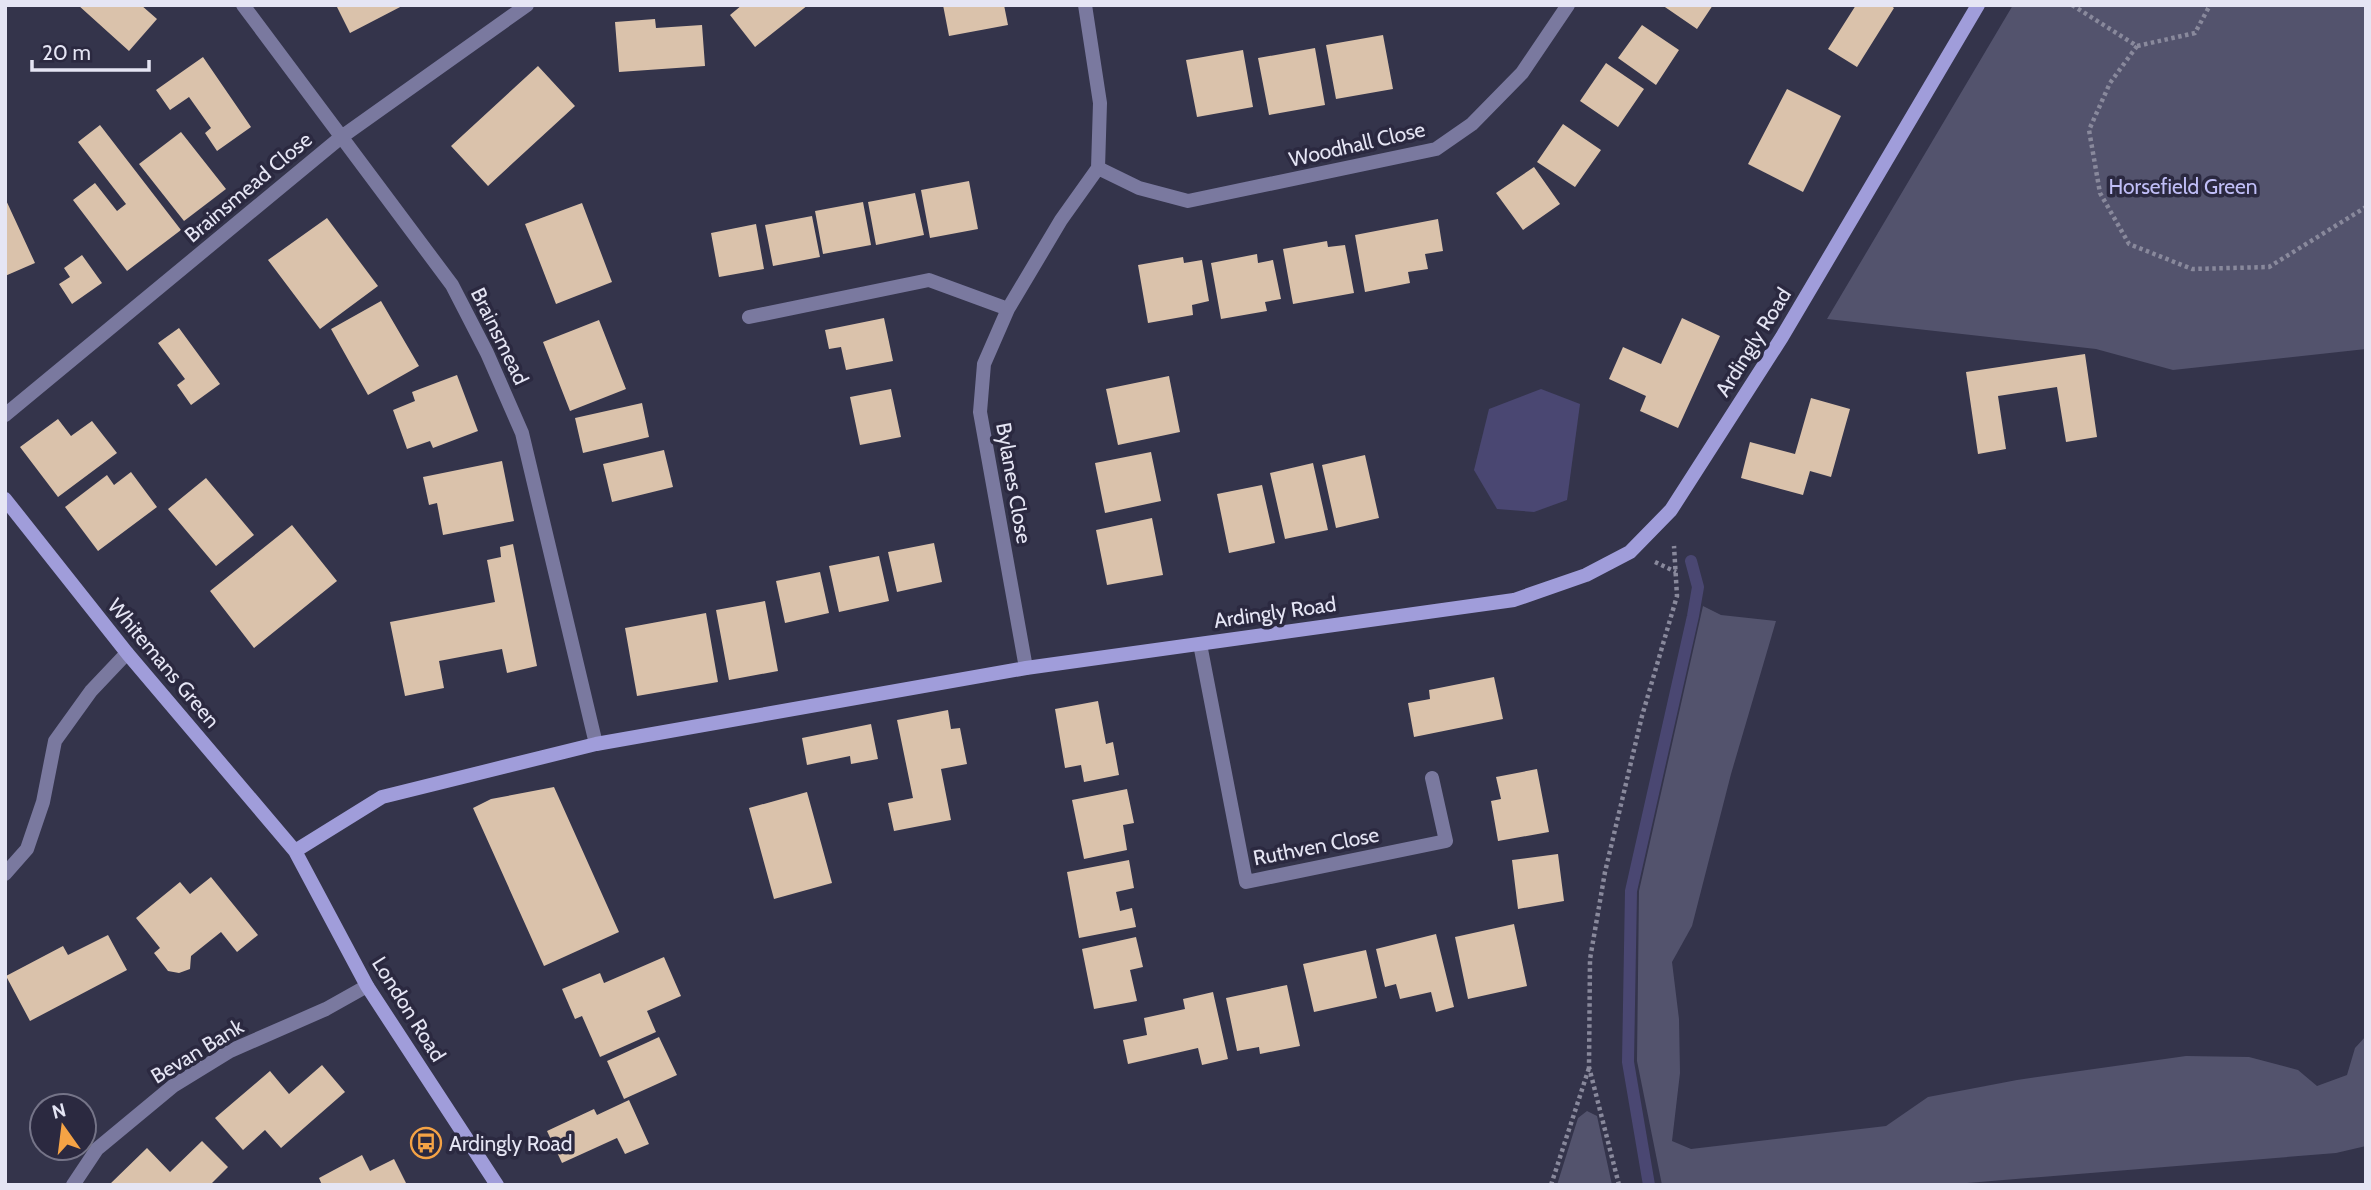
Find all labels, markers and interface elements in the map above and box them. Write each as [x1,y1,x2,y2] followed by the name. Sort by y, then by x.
[32,28,149,72] scale bar
[42,40,91,65] text: 20 m
[1287,116,1428,172] street label: Woodhall Close
[179,126,317,247] street label: Brainsmead Close
[2108,174,2258,199] park label: Horsefield Green
[466,283,534,389] street label: Brainsmead
[1710,283,1796,401] street label: Ardingly Road
[991,421,1037,546] street label: Bylanes Close
[1212,591,1338,633] street label: Ardingly Road
[103,593,225,733] street label: Whitemans Green
[1251,821,1381,870] street label: Ruthven Close
[367,952,451,1066] street label: London Road
[146,1013,248,1088] street label: Bevan Bank
[28,1092,98,1162] north arrow
[50,1098,68,1124] text: N
[409,1126,443,1160] bus stop icon: Ardingly Road
[449,1131,572,1156] place label: Ardingly Road

